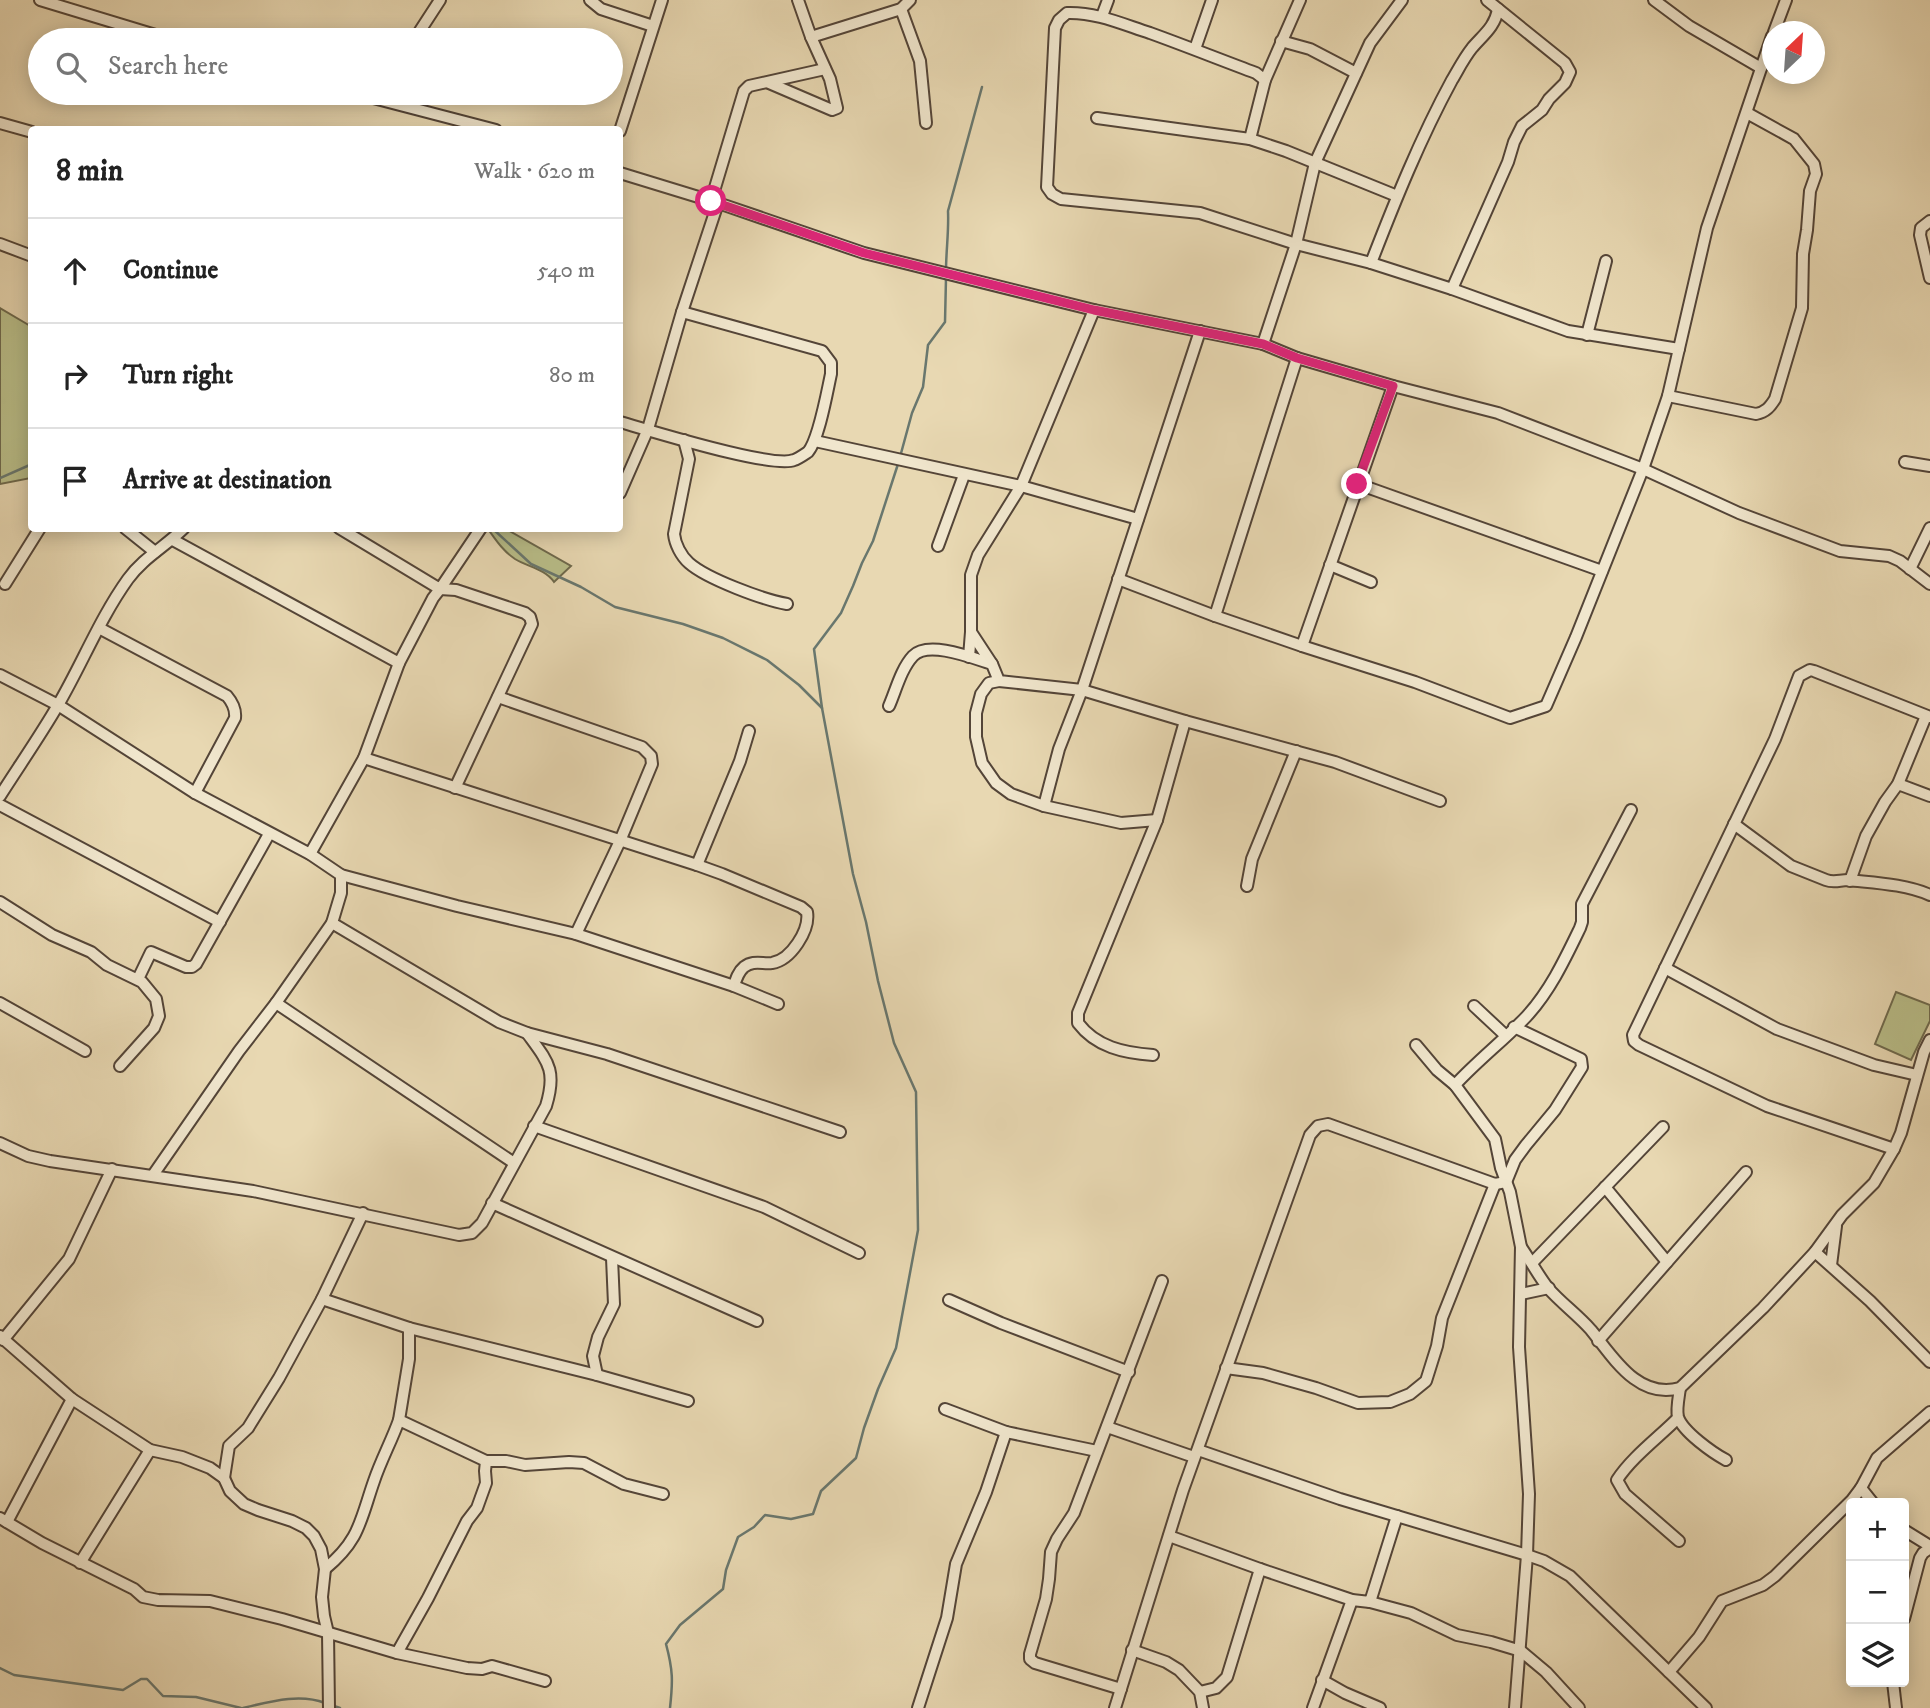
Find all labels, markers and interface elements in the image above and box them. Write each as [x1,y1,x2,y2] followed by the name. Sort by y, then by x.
[1762,21,1825,84] north arrow
[28,28,623,105] search box
[52,48,90,86] icon: search
[108,50,228,83] text: Search here
[56,153,123,190] text: 8 min
[474,157,595,186] text: Walk · 620 m
[695,185,726,216] route start
[56,252,94,290] icon: ahead
[123,254,218,287] text: Continue
[537,256,595,285] text: 540 m
[56,357,94,395] icon: right
[123,359,233,392] text: Turn right
[549,361,595,390] text: 80 m
[56,462,94,500] icon: arrive
[123,464,332,497] text: Arrive at destination
[1341,468,1372,499] route end
[1846,1498,1909,1687] map controls
[1846,1498,1909,1561] button: +
[1846,1561,1909,1624] button: −
[1846,1624,1909,1687] button: layers

